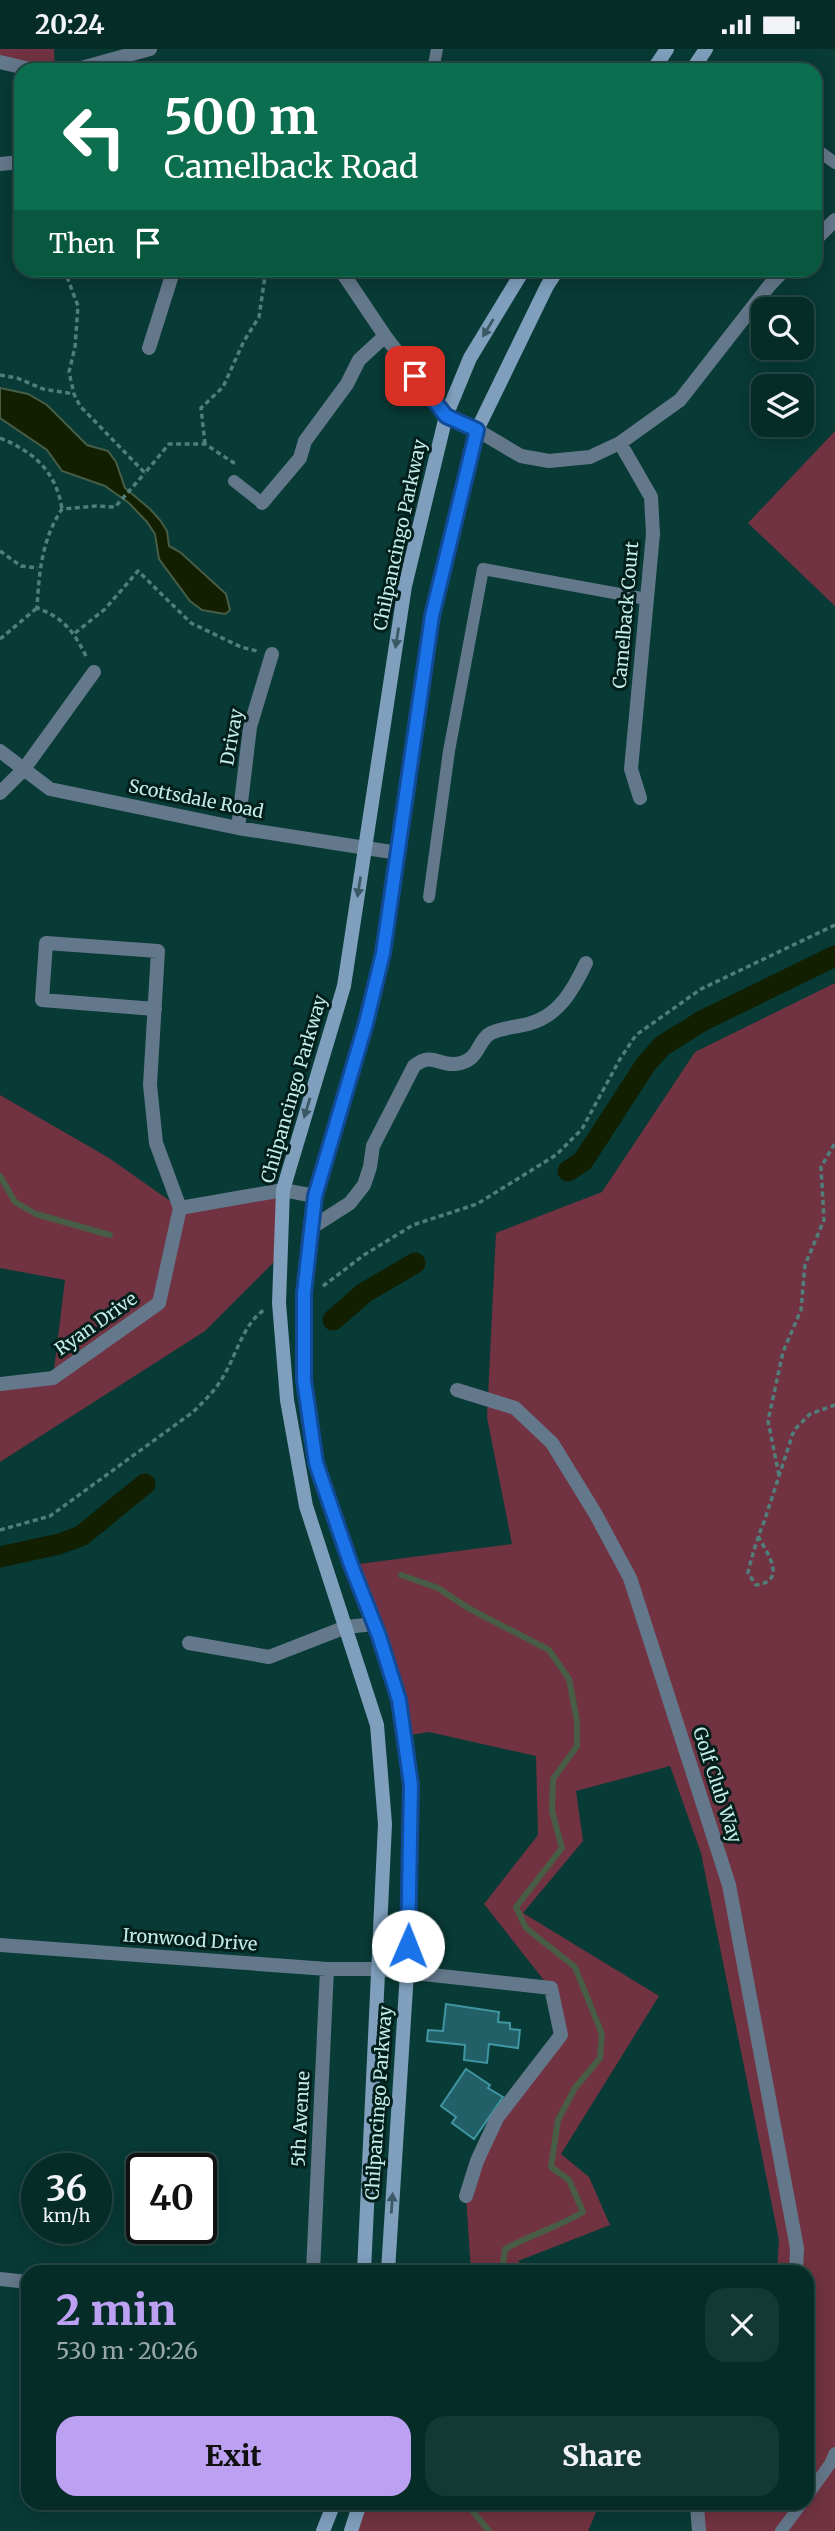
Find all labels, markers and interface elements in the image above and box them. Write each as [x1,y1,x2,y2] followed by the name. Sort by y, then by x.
[35,8,105,41] text: 20:24
[164,86,318,147] text: 500 m
[49,91,140,182] icon: left
[164,147,418,187] text: Camelback Road
[129,224,167,262] icon: arrive
[49,227,115,260] text: Then
[751,297,814,437] map controls
[751,297,814,360] button: search
[482,318,495,337] one-way arrow
[385,346,445,406] pin
[396,357,434,395] icon: arrive
[751,374,814,437] button: layers
[368,437,431,632] street label: Chilpancingo Parkway
[608,540,643,690] street label: Camelback Court
[391,627,402,649] one-way arrow
[215,706,248,767] street label: Drivay
[127,774,266,823] street label: Scottsdale Road
[353,876,364,898] one-way arrow
[256,992,332,1186] street label: Chilpancingo Parkway
[302,1098,312,1119] one-way arrow
[50,1287,141,1360] street label: Ryan Drive
[688,1724,747,1846] street label: Golf Club Way
[371,1909,445,1983] position arrow
[122,1923,258,1956] street label: Ironwood Drive
[360,2005,397,2201] street label: Chilpancingo Parkway
[286,2070,315,2168] street label: 5th Avenue
[126,2153,217,2244] speed limit sign: 40
[46,2167,87,2211] text: 36
[387,2192,398,2214] one-way arrow
[43,2204,90,2227] text: km/h
[56,2284,176,2336] text: 2 min
[705,2288,779,2362] button: close
[56,2336,198,2365] text: 530 m · 20:26
[56,2416,411,2496] button: Exit
[425,2416,779,2496] button: Share

